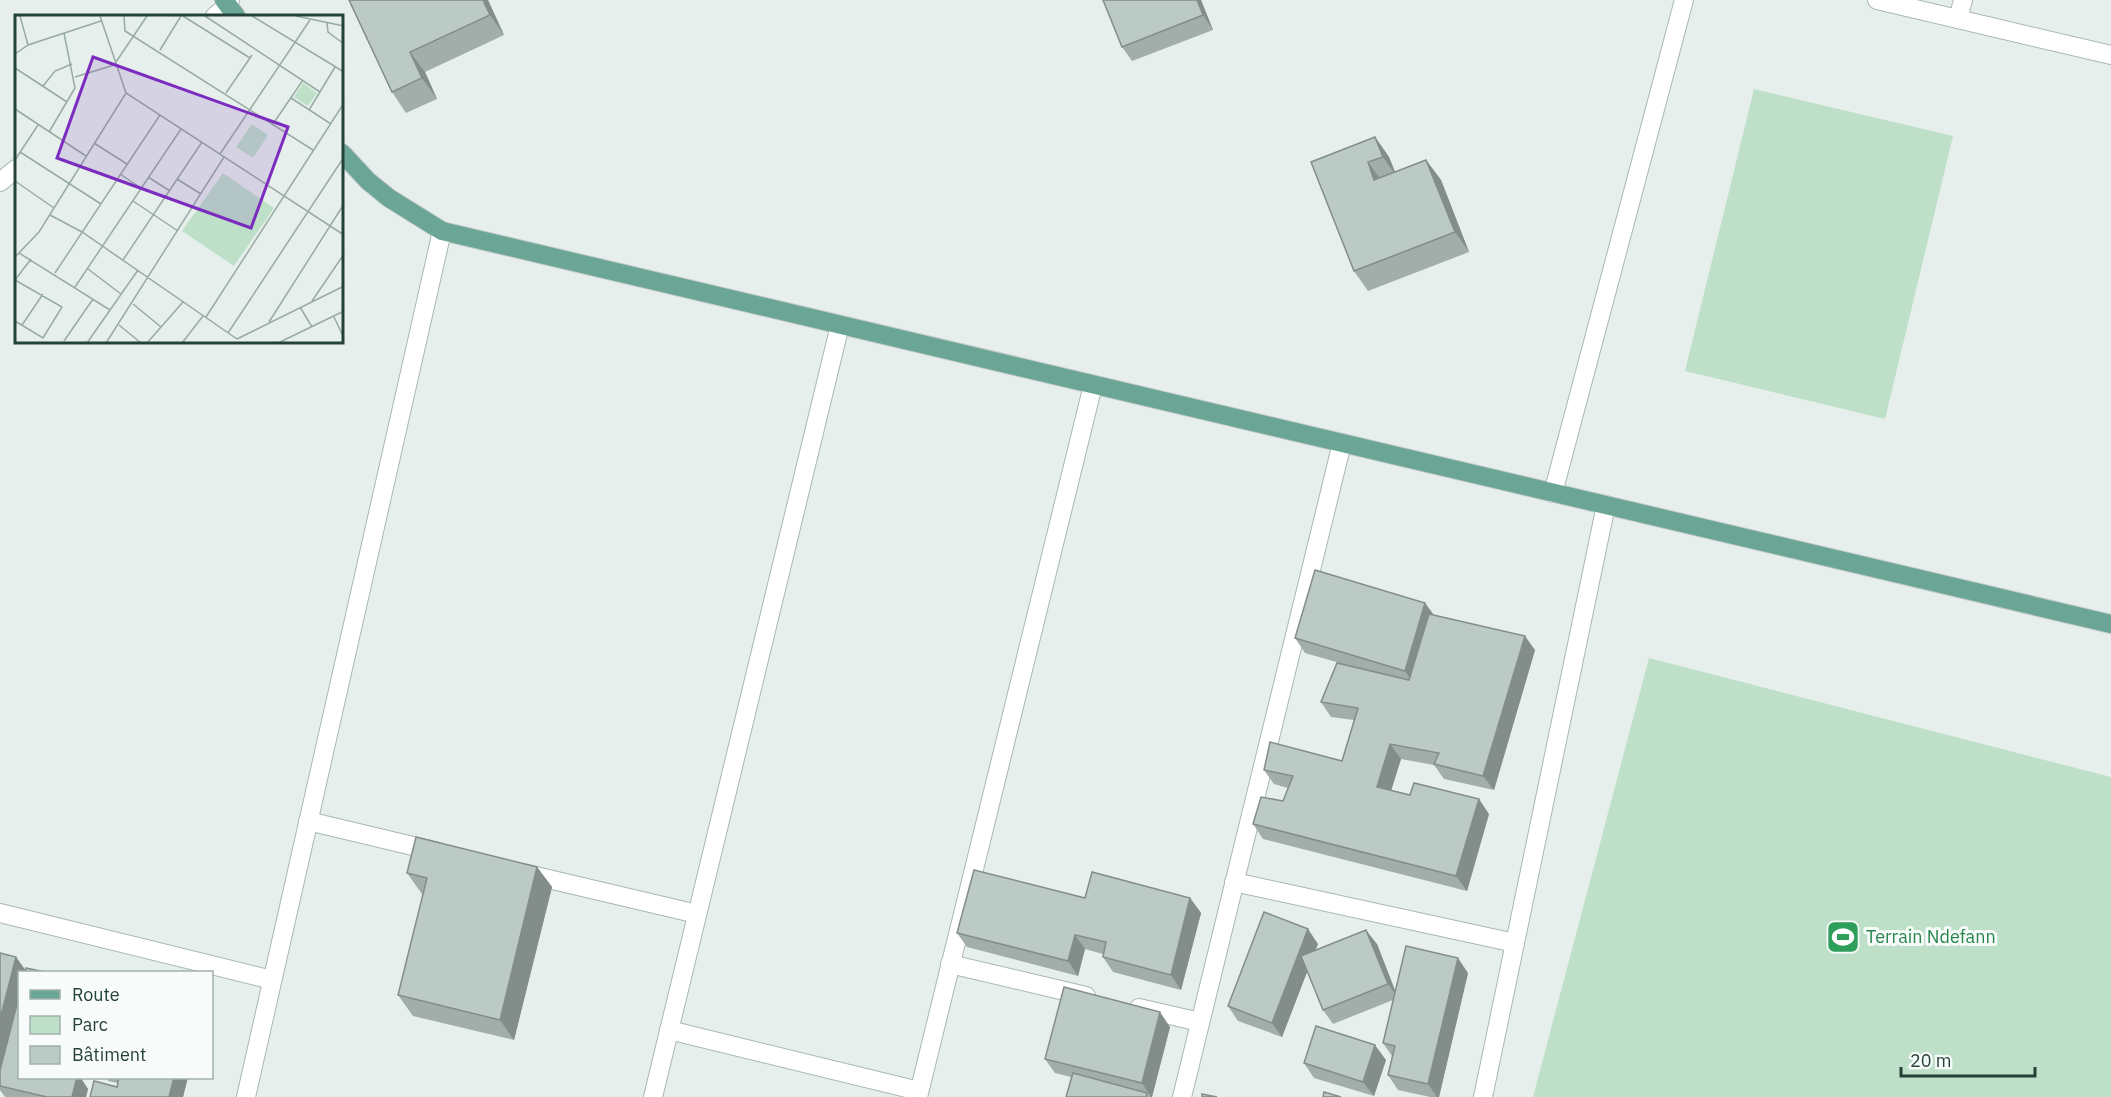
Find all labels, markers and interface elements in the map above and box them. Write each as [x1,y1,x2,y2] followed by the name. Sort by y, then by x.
[15,15,344,344] inset map
[1825,919,1861,955] sports icon: Terrain Ndefann
[1866,925,1996,948] place label: Terrain Ndefann
[18,971,213,1079] legend
[72,983,120,1006] text: Route
[72,1013,108,1036] text: Parc
[1901,1040,2034,1078] scale bar
[72,1043,146,1066] text: Bâtiment
[1910,1049,1952,1072] text: 20 m

